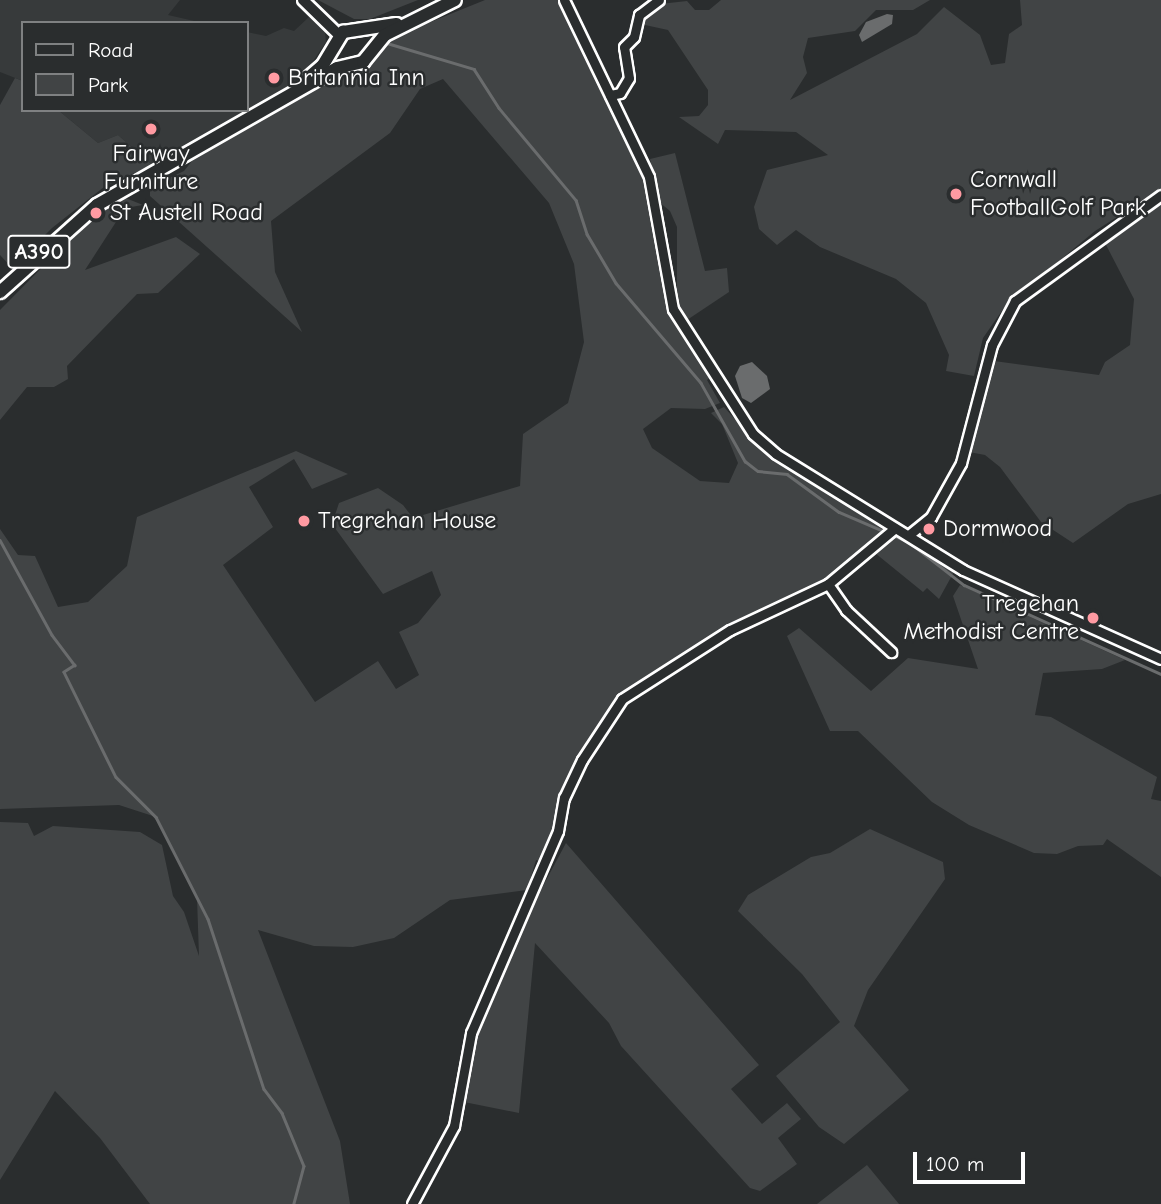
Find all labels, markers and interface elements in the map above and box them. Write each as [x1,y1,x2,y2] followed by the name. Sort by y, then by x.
[21,21,248,112] legend
[88,38,133,62] text: Road
[288,64,425,92] place label: Britannia Inn
[266,70,282,86] marker: Britannia Inn
[88,73,128,97] text: Park
[143,121,159,137] marker: Fairway Furniture
[104,140,198,196] place label: Fairway Furniture
[970,166,1146,222] place label: Cornwall FootballGolf Park
[948,186,964,202] marker: Cornwall FootballGolf Park
[110,199,263,227] place label: St Austell Road
[88,205,104,221] marker: St Austell Road
[6,232,72,272] road number: A390
[318,507,496,535] place label: Tregrehan House
[296,513,312,529] marker: Tregrehan House
[943,515,1052,543] place label: Dormwood
[921,521,937,537] marker: Dormwood
[903,590,1079,646] place label: Tregehan Methodist Centre
[1085,610,1101,626] marker: Tregehan Methodist Centre
[916,1138,1028,1182] scale bar
[926,1152,984,1176] text: 100 m

